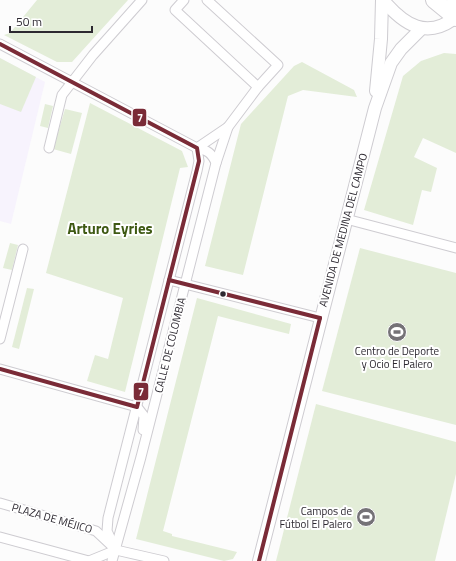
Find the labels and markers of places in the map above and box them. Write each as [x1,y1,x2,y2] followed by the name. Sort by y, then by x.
[218,289,228,299] unlabelled marker
[386,321,408,343] sports icon: Centro de Deporte y Ocio El Palero
[355,343,440,372] place label: Centro de Deporte y Ocio El Palero
[280,503,352,532] place label: Campos de Fútbol El Palero
[355,506,377,528] sports icon: Campos de Fútbol El Palero

